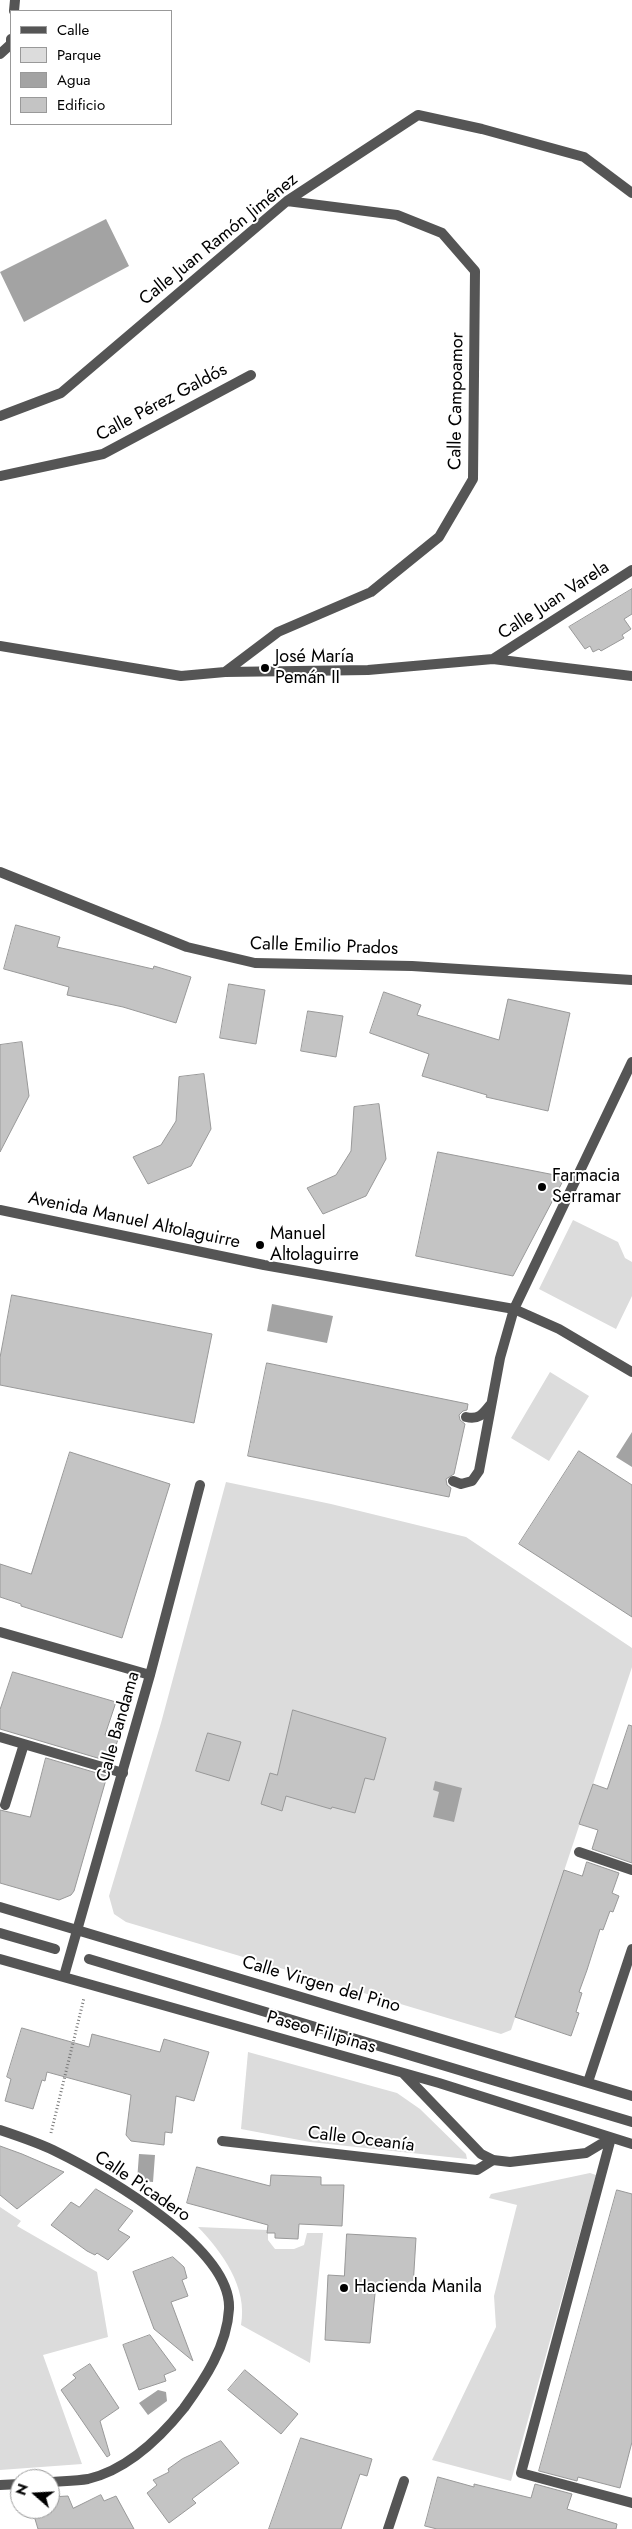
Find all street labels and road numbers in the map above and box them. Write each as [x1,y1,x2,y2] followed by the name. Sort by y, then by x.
[135,169,303,311] street label: Calle Juan Ramón Jiménez
[445,332,469,470] street label: Calle Campoamor
[93,359,231,447] street label: Calle Pérez Galdós
[494,557,614,645] street label: Calle Juan Varela
[250,934,398,960] street label: Calle Emilio Prados
[26,1188,242,1254] street label: Avenida Manuel Altolaguirre
[93,1669,145,1785] street label: Calle Bandama
[239,1952,403,2018] street label: Calle Virgen del Pino
[264,2007,378,2059] street label: Paseo Filipinas
[306,2123,416,2157] street label: Calle Oceanía
[90,2147,194,2227] street label: Calle Picadero

